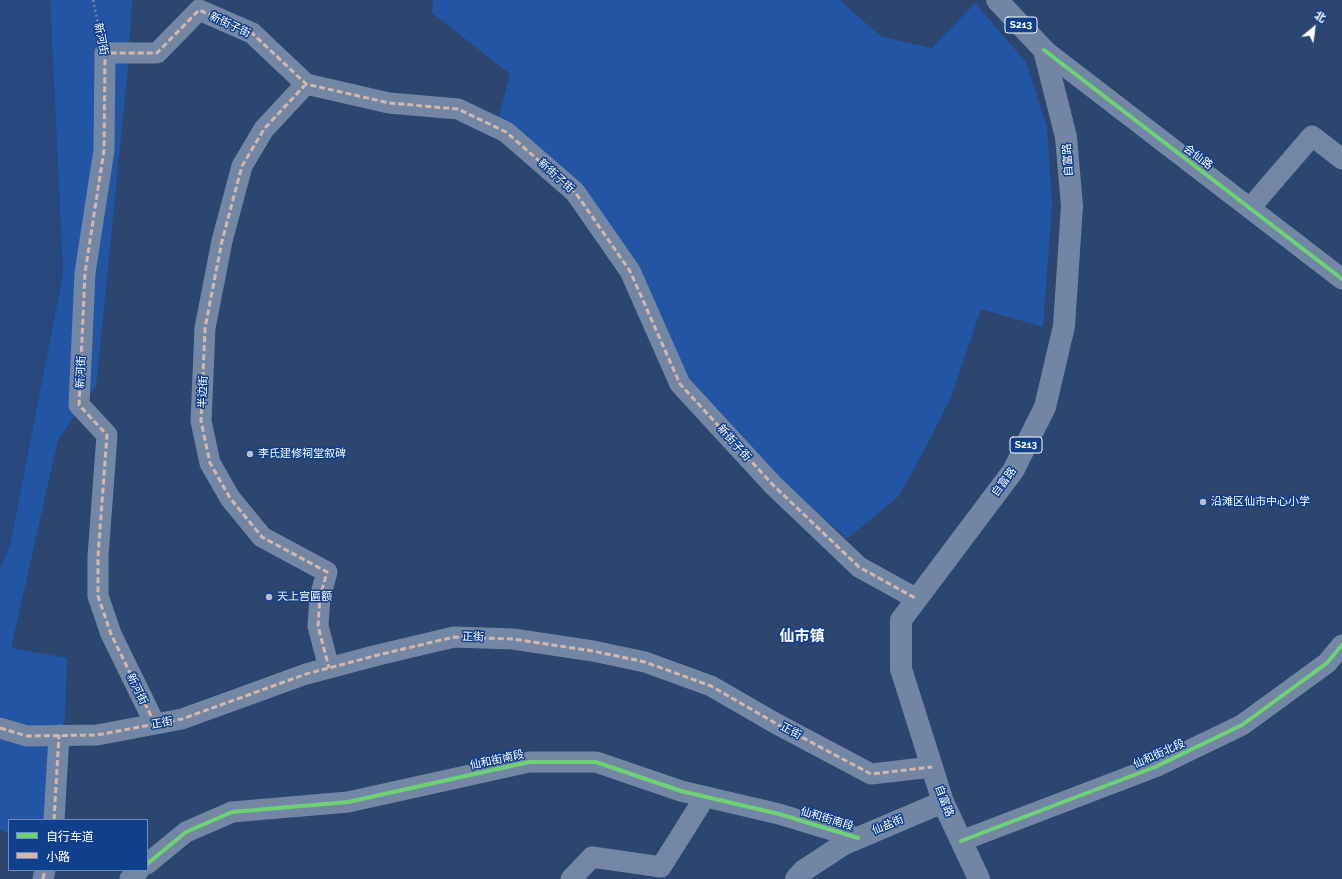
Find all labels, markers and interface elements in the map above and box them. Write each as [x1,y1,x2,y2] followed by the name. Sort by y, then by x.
[1294,8,1334,48] north arrow
[1312,9,1328,25] text: 北
[207,10,253,40] street label: 新街子街
[1005,17,1037,33] road number: S213
[91,22,111,56] street label: 新河街
[1181,142,1215,172] street label: 会仙路
[1060,143,1076,177] street label: 自富路
[535,156,577,196] street label: 新街子街
[74,355,88,389] street label: 新河街
[196,375,210,409] street label: 半边街
[714,422,754,464] street label: 新街子街
[1010,437,1042,453] road number: S213
[258,447,346,461] place label: 李氏建修祠堂叙碑
[245,449,255,459] marker: 李氏建修祠堂叙碑
[989,465,1019,499] street label: 自富路
[1211,495,1310,509] place label: 沿滩区仙市中心小学
[1198,497,1208,507] marker: 沿滩区仙市中心小学
[277,590,332,604] place label: 天上宫匾额
[264,592,274,602] marker: 天上宫匾额
[780,627,824,645] district label: 仙市镇
[462,630,484,644] street label: 正街
[124,671,150,707] street label: 新河街
[150,715,174,731] street label: 正街
[778,720,804,742] street label: 正街
[1131,737,1187,771] street label: 仙和街北段
[469,748,525,772] street label: 仙和街南段
[932,783,956,819] street label: 自富路
[799,805,855,833] street label: 仙和街南段
[870,812,906,838] street label: 仙盐街
[8,819,148,871] legend
[46,830,94,844] text: 自行车道
[46,850,70,864] text: 小路

